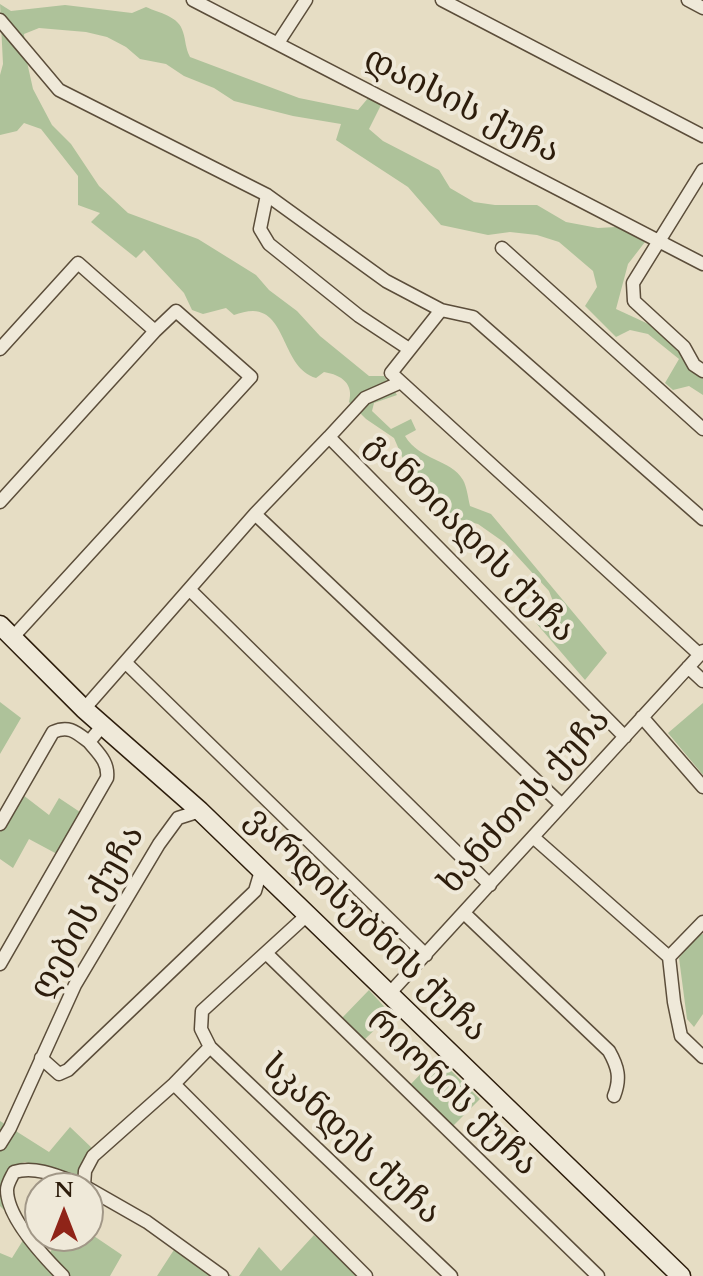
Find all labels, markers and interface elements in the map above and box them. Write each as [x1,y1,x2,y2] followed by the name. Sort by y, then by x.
[356,40,566,174] street label: დაისის ქუჩა
[356,426,582,652] street label: განთიადის ქუჩა
[432,702,620,904] street label: ხანძთის ქუჩა
[235,800,495,1052] street label: ვარდისუბნის ქუჩა
[23,819,155,1007] street label: ღების ქუჩა
[357,1002,545,1186] street label: რიონის ქუჩა
[252,1047,448,1235] street label: სკანდეს ქუჩა
[24,1172,104,1252] north arrow
[54,1175,74,1205] text: N

